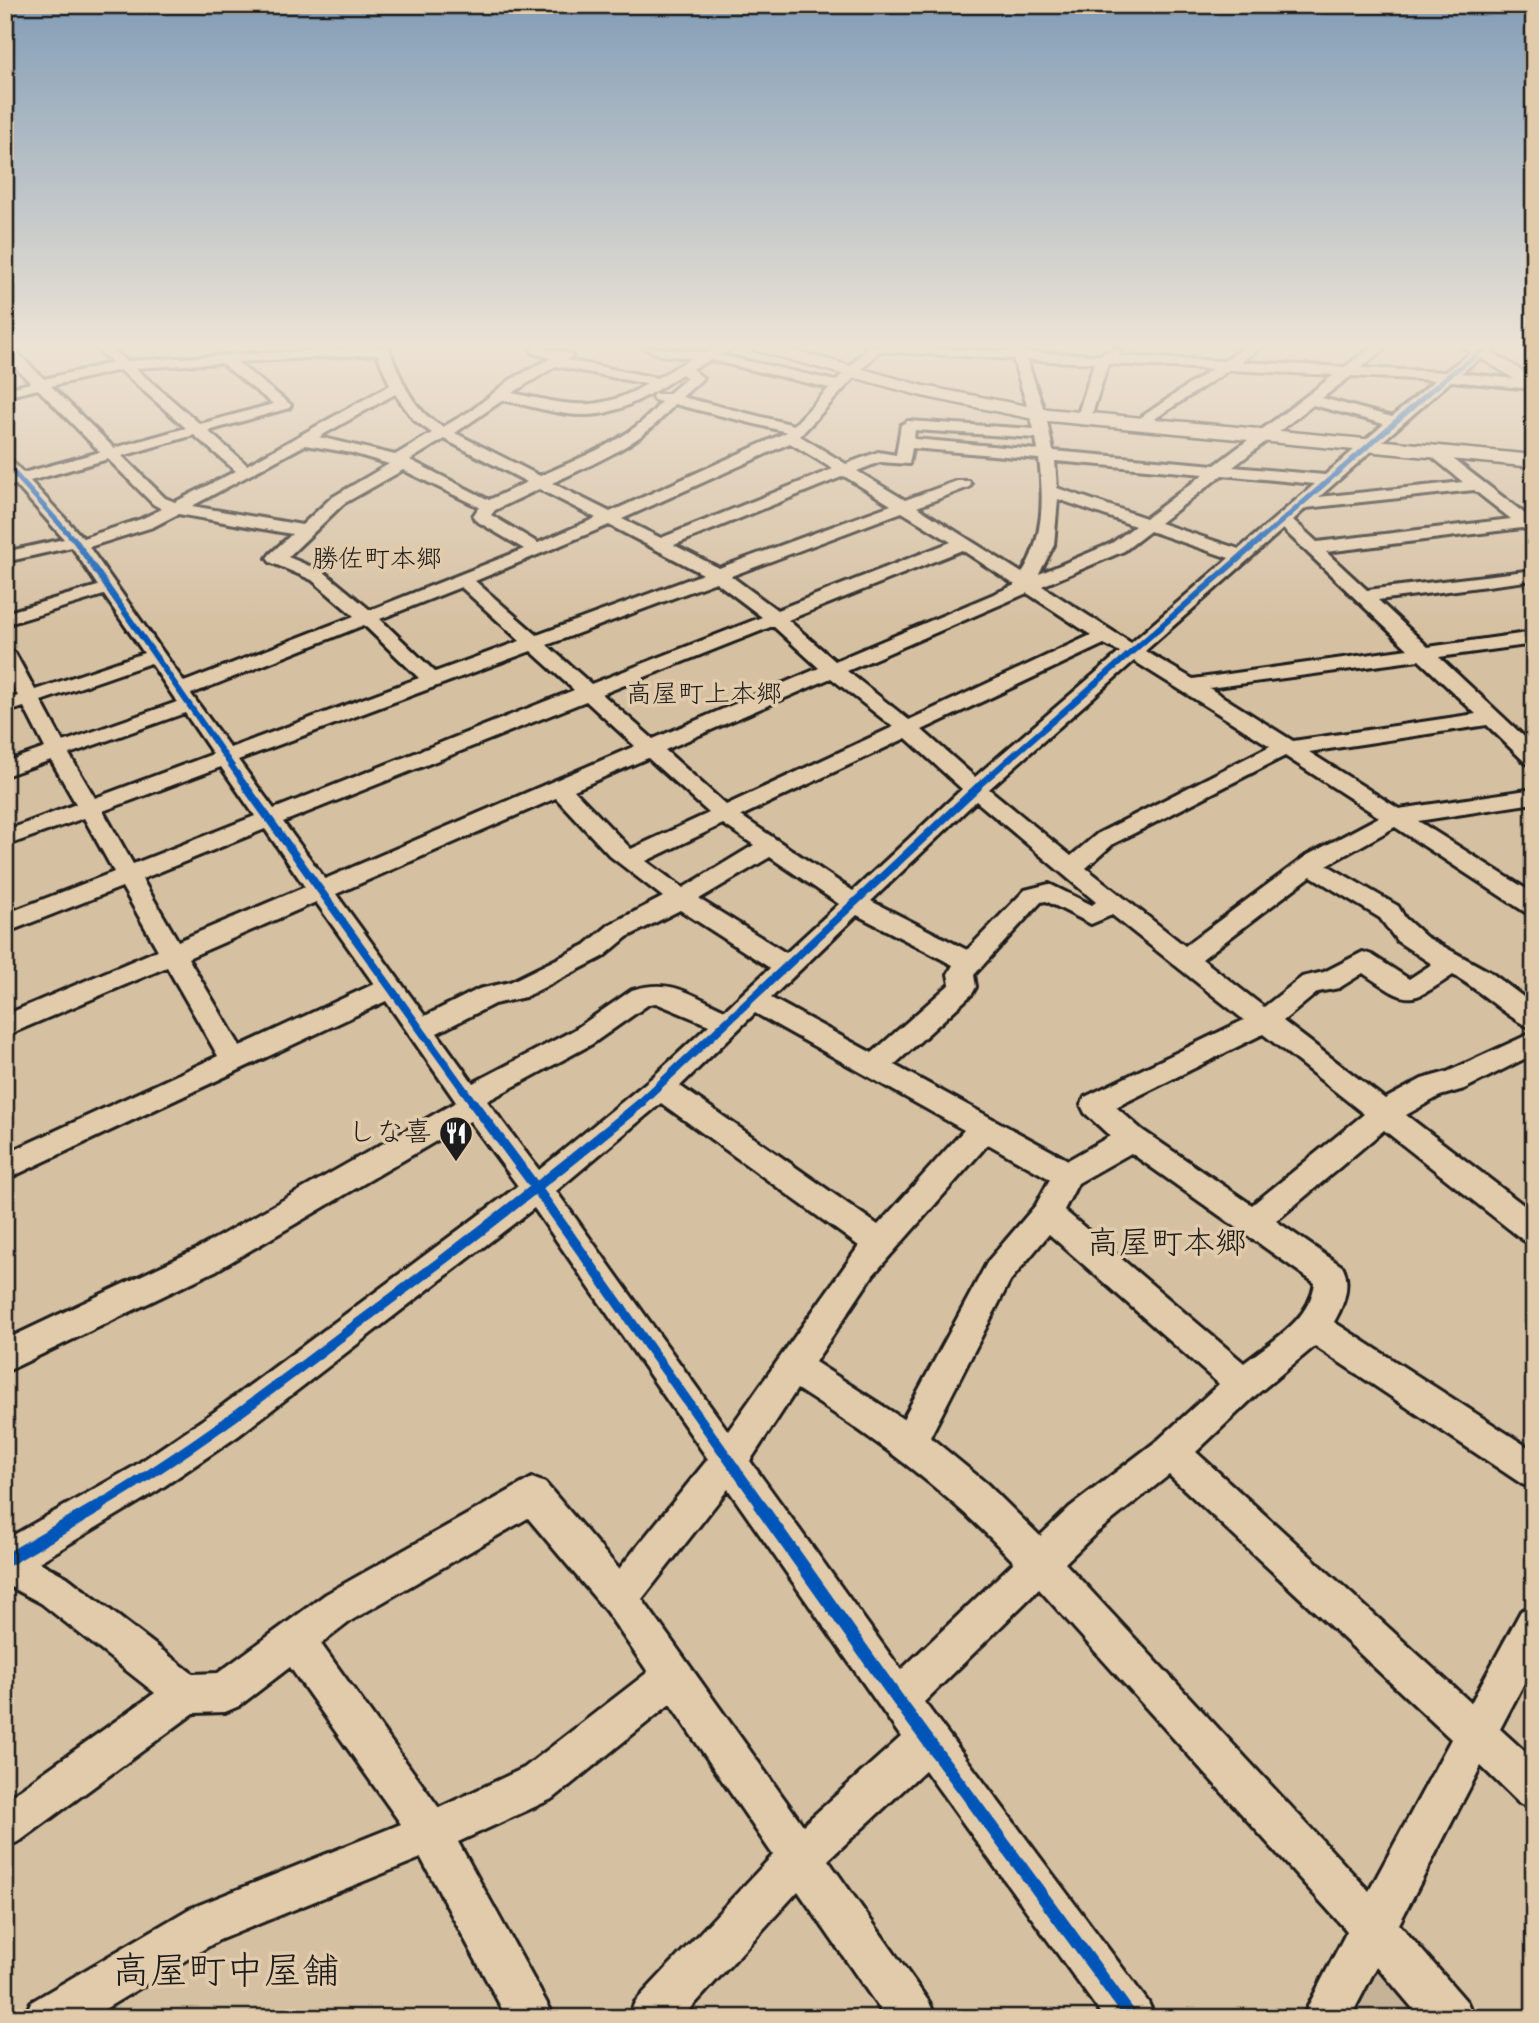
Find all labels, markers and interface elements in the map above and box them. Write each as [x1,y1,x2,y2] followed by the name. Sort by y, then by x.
[312,543,442,577] district label: 勝佐町本郷
[626,678,782,712] district label: 高屋町上本郷
[437,1114,475,1163] restaurant icon: しな喜
[348,1115,432,1152] place label: しな喜
[1087,1223,1247,1265] district label: 高屋町本郷
[112,1948,340,1997] district label: 高屋町中屋舗

